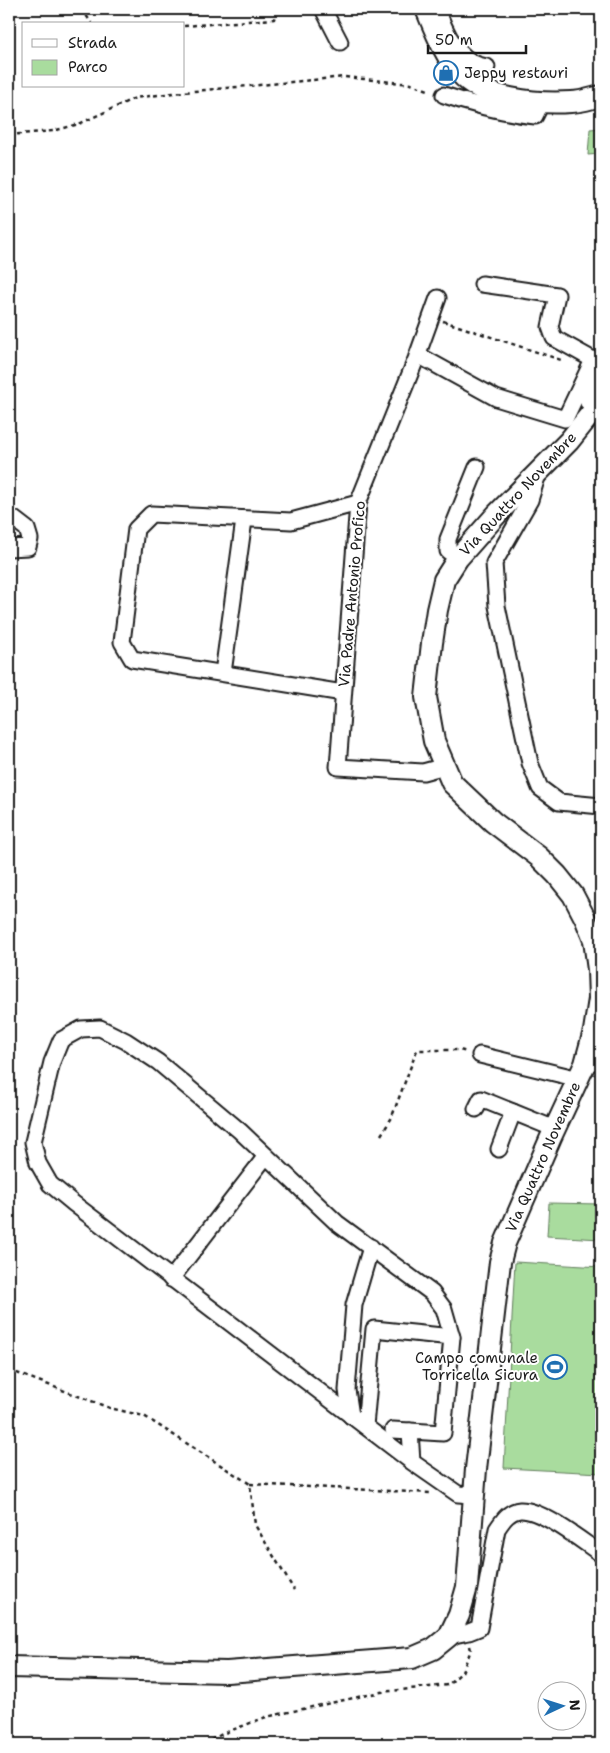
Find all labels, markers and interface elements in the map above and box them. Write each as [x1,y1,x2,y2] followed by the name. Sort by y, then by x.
[22,22,185,88] legend
[428,22,525,54] scale bar
[435,30,473,50] text: 50 m
[68,33,117,53] text: Strada
[68,57,108,77] text: Parco
[433,60,459,86] shop icon: Jeppy restauri
[464,63,568,83] place label: Jeppy restauri
[455,428,581,560] street label: Via Quattro Novembre
[334,500,370,688] street label: Via Padre Antonio Profico
[501,1079,585,1235] street label: Via Quattro Novembre
[415,1348,539,1385] place label: Campo comunale Torricella Sicura
[542,1354,568,1380] sports icon: Campo comunale Torricella Sicura
[538,1680,588,1730] north arrow
[566,1699,584,1711] text: N

